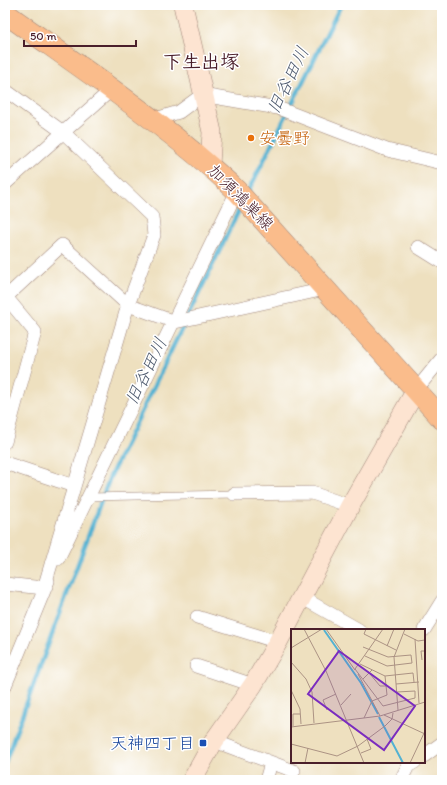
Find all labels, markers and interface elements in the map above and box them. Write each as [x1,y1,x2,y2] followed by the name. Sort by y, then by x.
[24,22,136,48] scale bar
[30,29,56,43] text: 50 m
[262,43,314,117] water label: 旧谷田川
[163,50,239,73] district label: 下生出塚
[259,128,310,148] place label: 安曇野
[246,133,256,143] marker: 安曇野
[204,160,278,234] street label: 加須鴻巣線
[120,334,172,408] water label: 旧谷田川
[291,629,425,763] inset map
[110,733,195,753] place label: 天神四丁目
[198,738,208,748] marker: 天神四丁目

